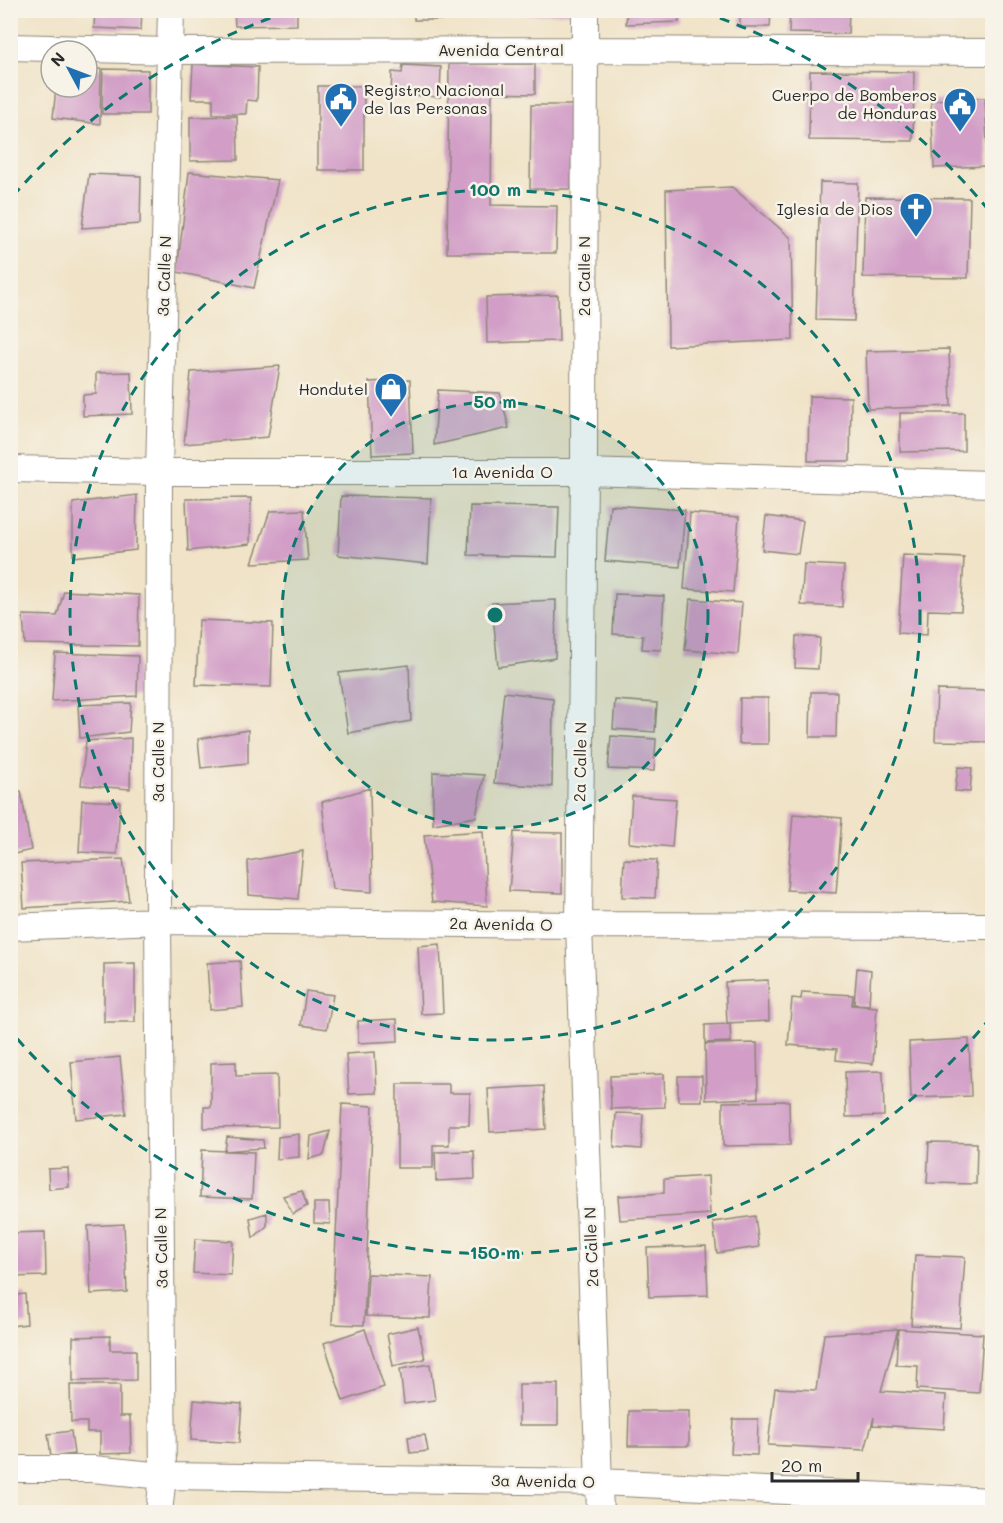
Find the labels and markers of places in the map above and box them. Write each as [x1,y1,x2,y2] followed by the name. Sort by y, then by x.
[364,79,504,118] place label: Registro Nacional de las Personas
[323,81,359,128] public building icon: Registro Nacional de las Personas
[772,84,937,123] place label: Cuerpo de Bomberos de Honduras
[942,86,978,133] public building icon: Cuerpo de Bomberos de Honduras
[898,191,934,238] church icon: Iglesia de Dios
[777,198,893,219] place label: Iglesia de Dios
[373,371,409,418] shop icon: Hondutel
[298,378,368,399] place label: Hondutel
[485,605,505,625] centre of rings

